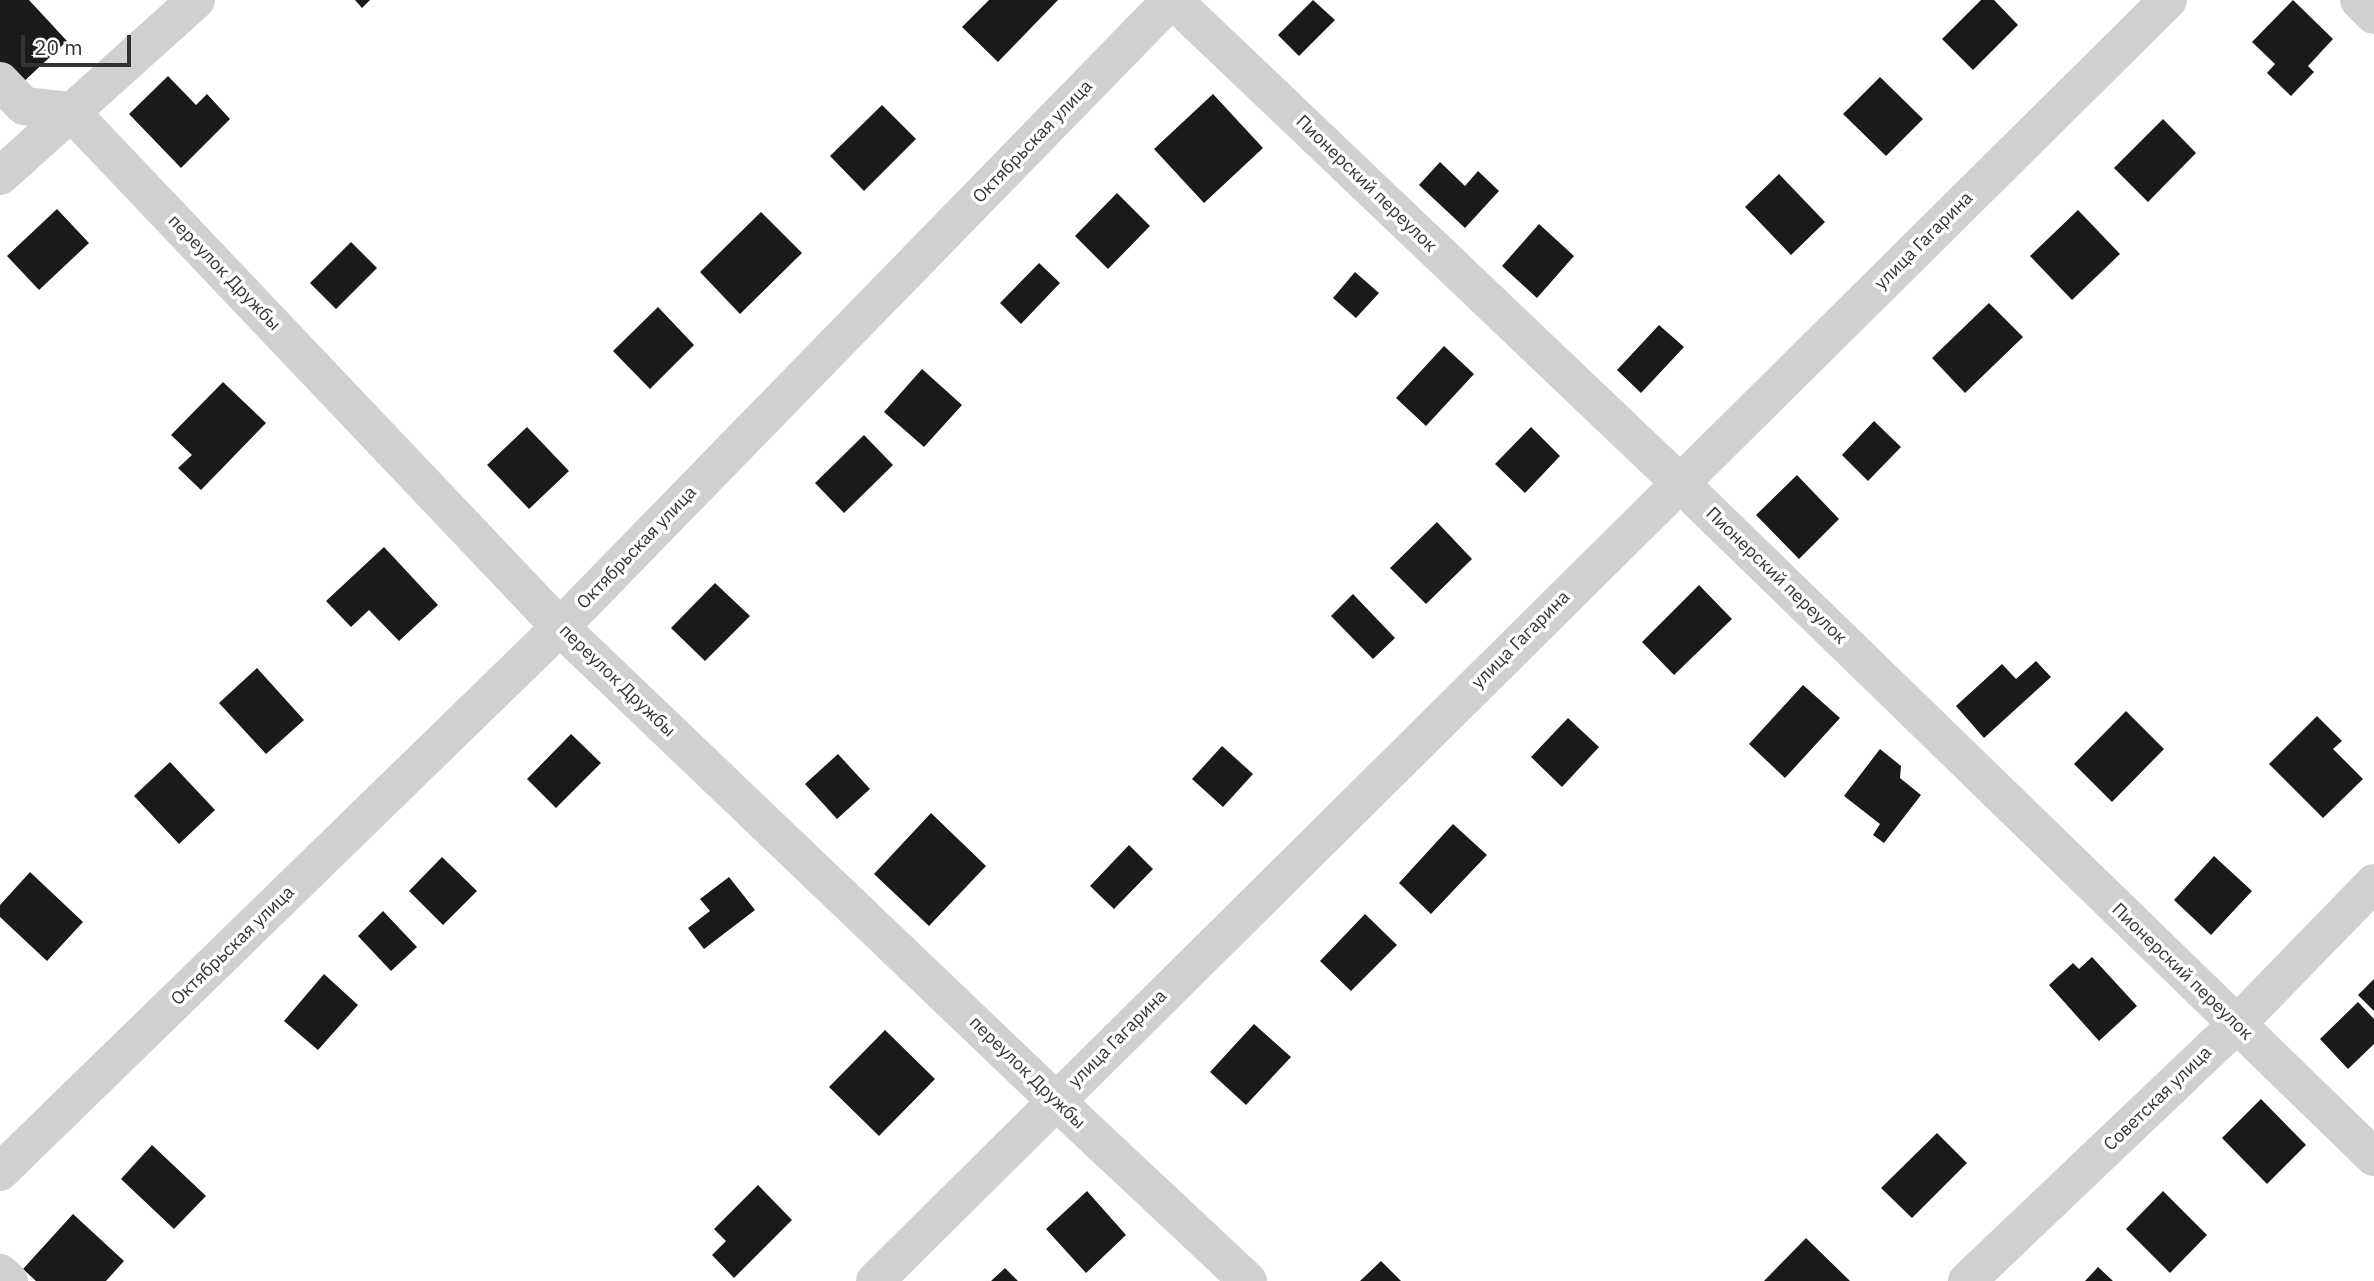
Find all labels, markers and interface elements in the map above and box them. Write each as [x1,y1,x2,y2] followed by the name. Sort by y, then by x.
[24,21,135,65] scale bar
[34,33,83,61] text: 20 m
[969,76,1097,208] street label: Октябрьская улица
[1291,111,1441,257] street label: Пионерский переулок
[1871,188,1977,294] street label: улица Гагарина
[163,210,285,336] street label: переулок Дружбы
[573,482,701,614] street label: Октябрьская улица
[1701,503,1851,649] street label: Пионерский переулок
[1468,587,1574,693] street label: улица Гагарина
[554,620,680,742] street label: переулок Дружбы
[167,882,299,1010] street label: Октябрьская улица
[2107,899,2257,1045] street label: Пионерский переулок
[1065,986,1171,1092] street label: улица Гагарина
[964,1012,1090,1134] street label: переулок Дружбы
[2100,1042,2216,1156] street label: Советская улица

